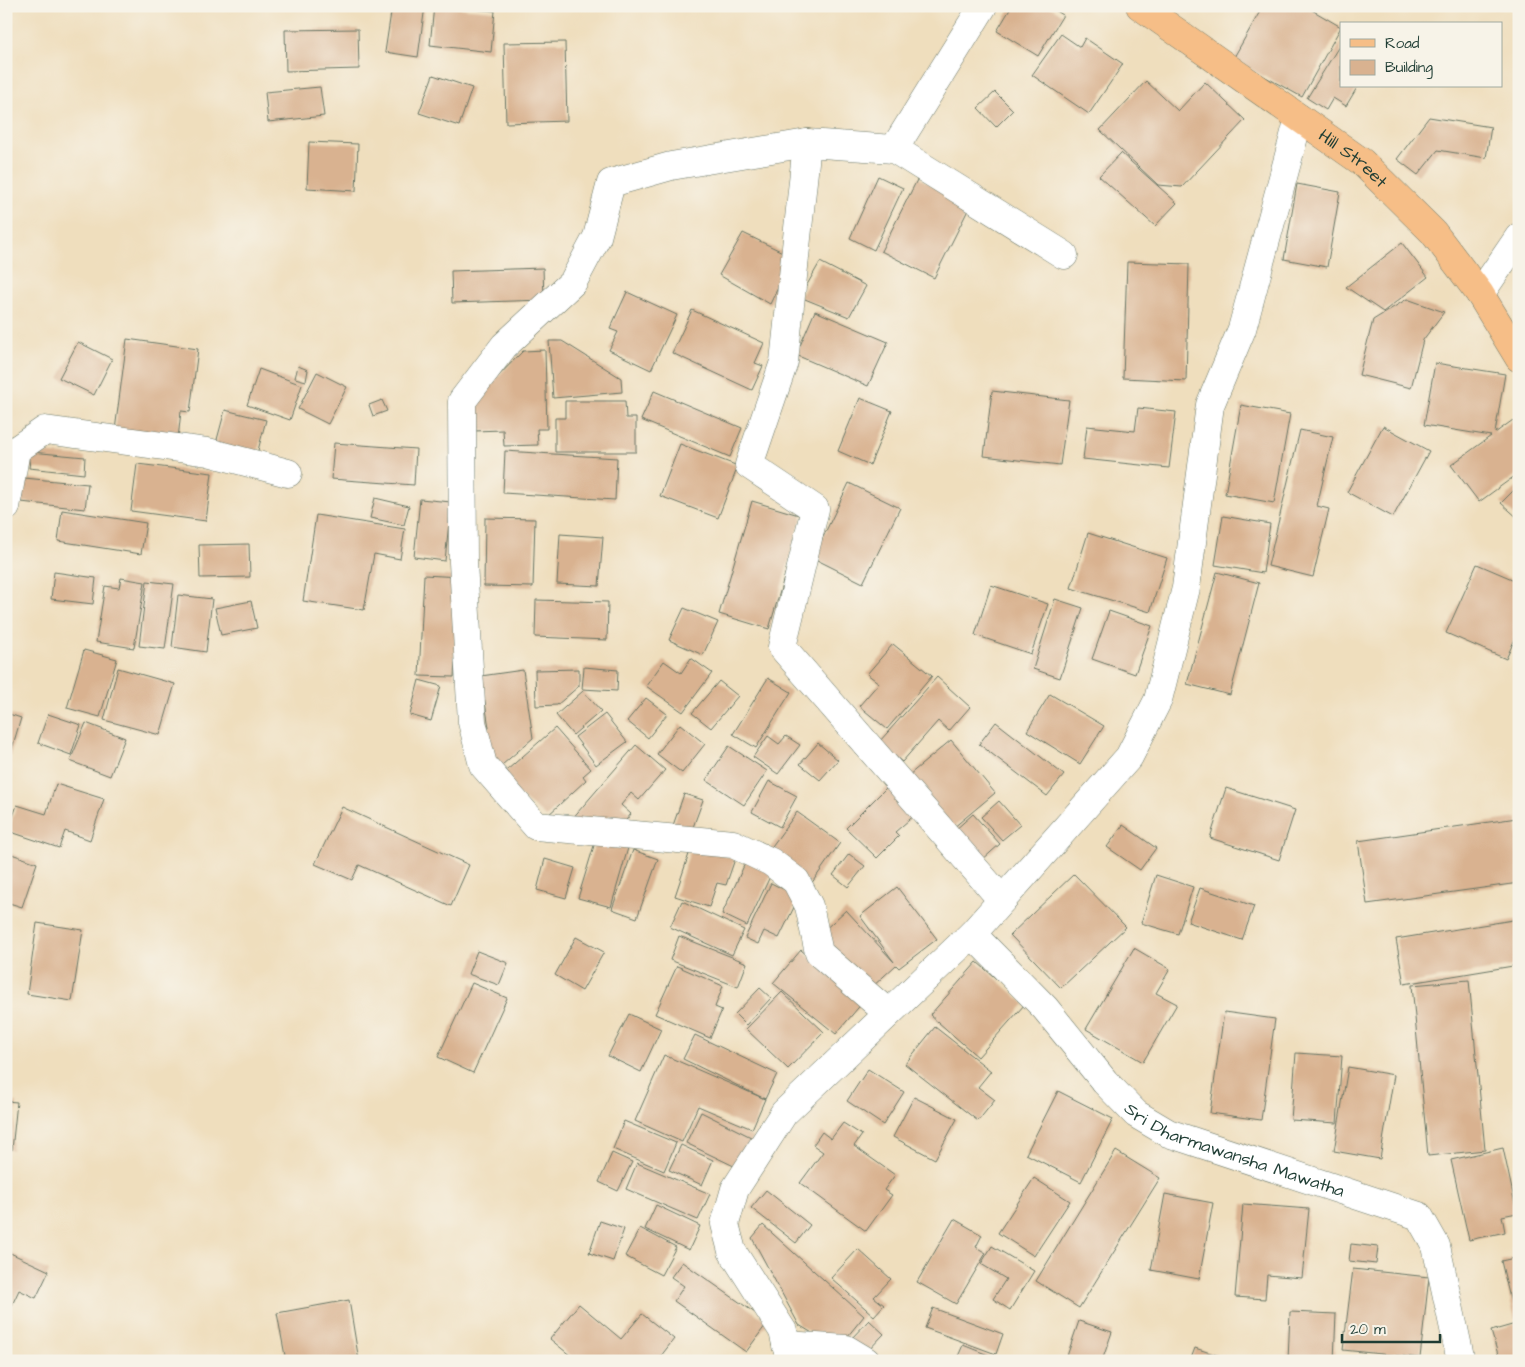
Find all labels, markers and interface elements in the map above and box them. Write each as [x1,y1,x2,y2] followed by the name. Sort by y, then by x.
[1340,22,1502,88] legend
[1385,33,1420,54] text: Road
[1385,57,1433,79] text: Building
[1313,123,1394,194] street label: Hill Street
[1118,1097,1348,1204] street label: Sri Dharmawansha Mawatha
[1342,1312,1440,1344] scale bar
[1350,1319,1386,1340] text: 20 m

